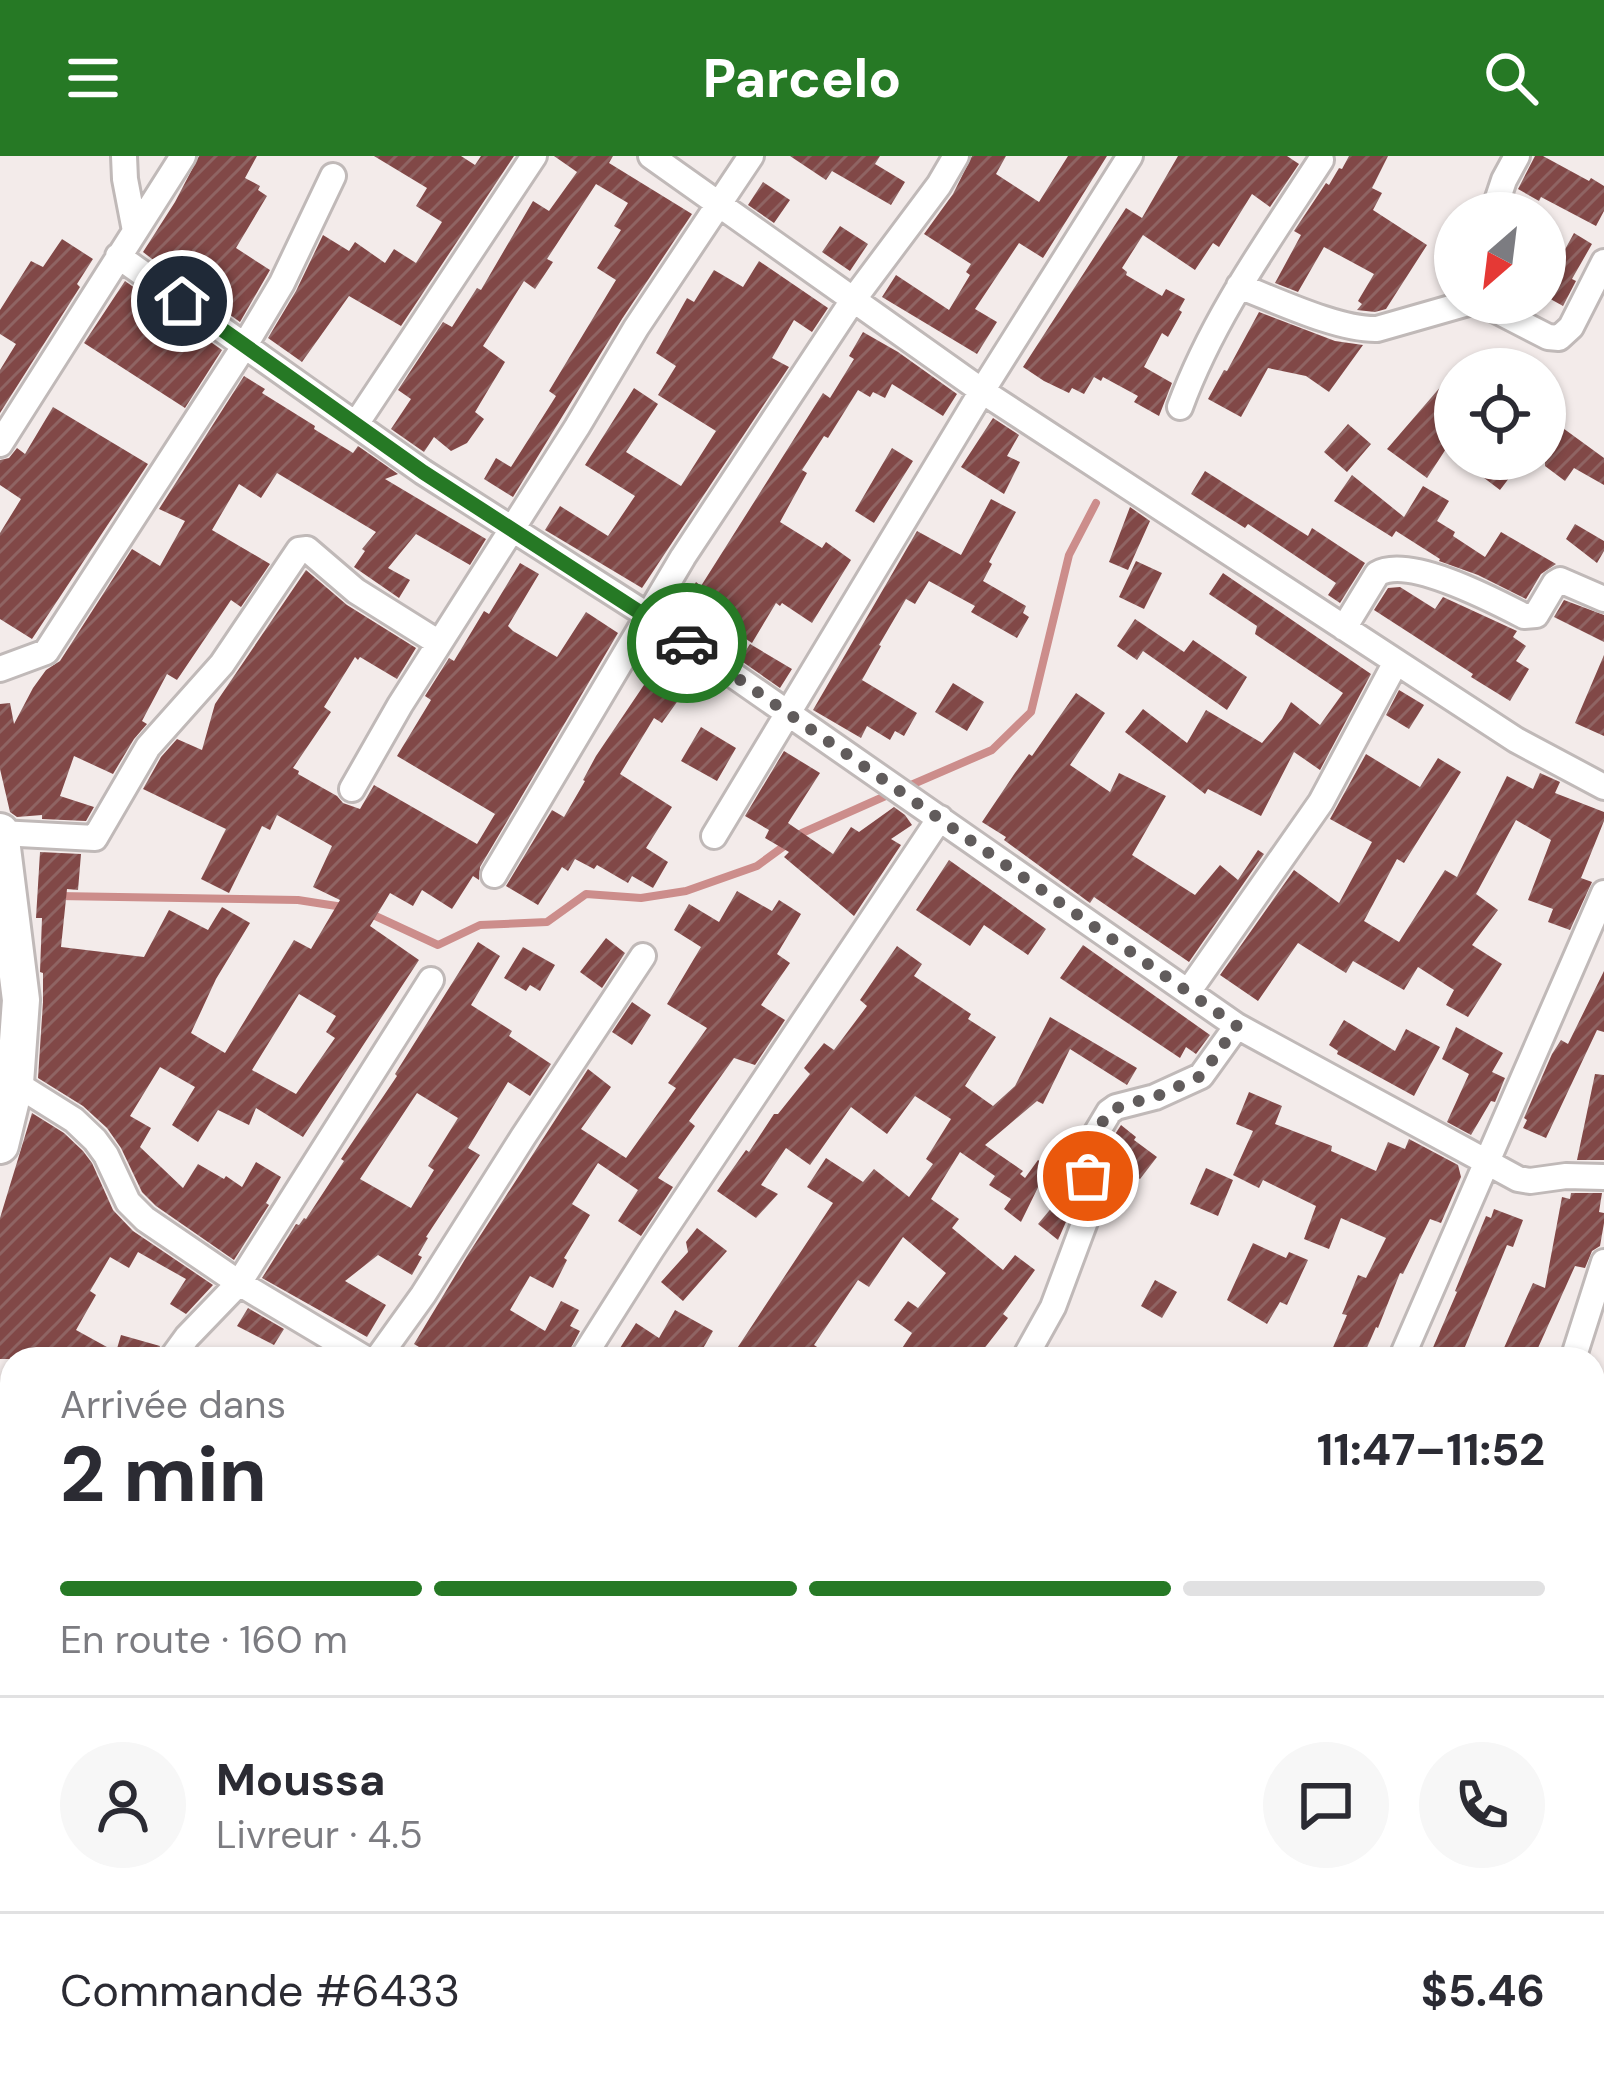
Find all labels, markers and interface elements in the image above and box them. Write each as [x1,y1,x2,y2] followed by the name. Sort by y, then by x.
[703,43,901,114] text: Parcelo
[60,45,126,111] icon: menu
[1478,45,1544,111] icon: search
[1434,192,1566,324] north arrow
[1434,192,1566,480] map controls
[131,250,233,352] pin
[149,268,215,334] icon: home
[1434,348,1566,480] button: locate
[627,583,747,703] courier
[654,610,720,676] icon: car
[1037,1125,1139,1227] pin
[1055,1143,1121,1209] icon: bag
[60,1379,286,1430] text: Arrivée dans
[1317,1420,1545,1479] text: 11:47–11:52
[60,1424,267,1525] text: 2 min
[60,1614,348,1665] text: En route · 160 m
[60,1742,186,1868] button: person
[1263,1742,1389,1868] button: chat
[1419,1742,1545,1868] button: phone
[216,1750,385,1809] text: Moussa
[216,1809,423,1860] text: Livreur · 4.5
[60,1961,460,2020] text: Commande #6433
[1421,1961,1545,2020] text: $5.46

